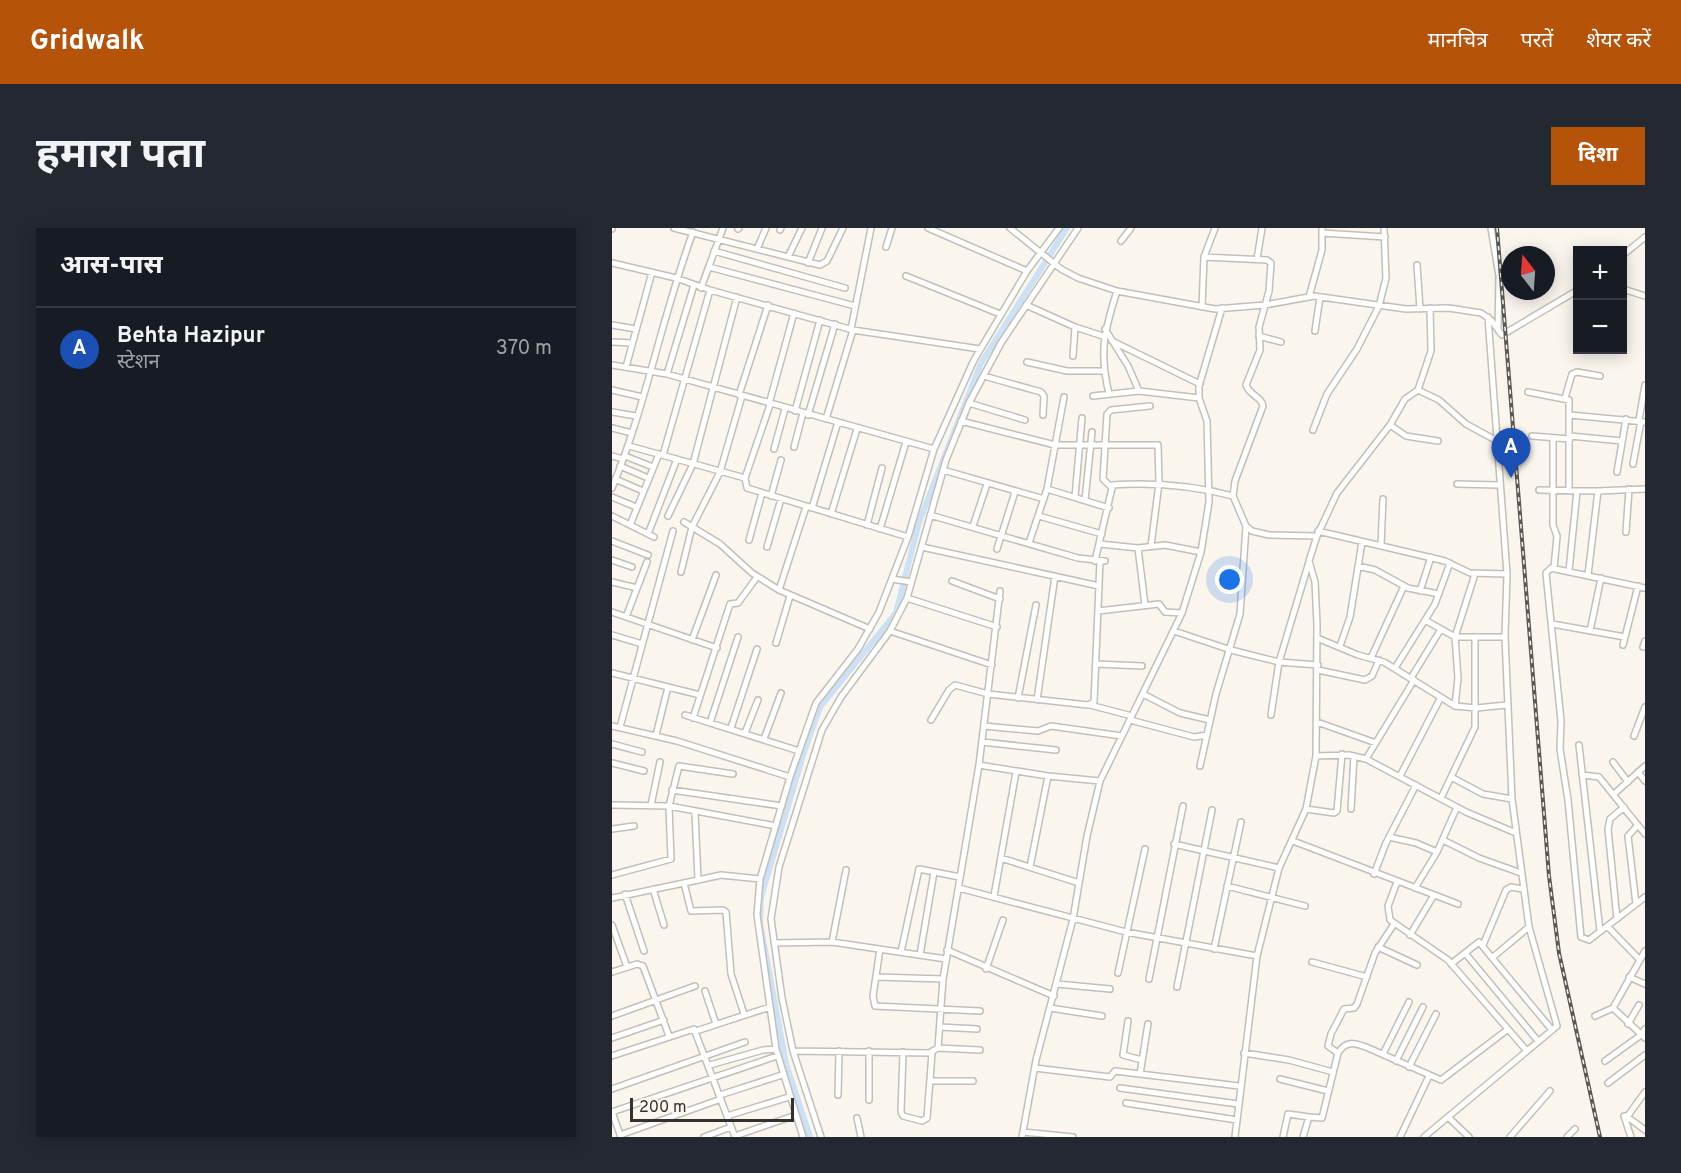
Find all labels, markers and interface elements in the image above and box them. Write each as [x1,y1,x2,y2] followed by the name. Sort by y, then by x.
[30,24,145,60] text: Gridwalk
[1428,28,1488,55] text: मानचित्र
[1521,28,1553,55] text: परतें
[1586,28,1651,55] text: शेयर करें
[1551,127,1645,185] button: दिशा
[36,130,205,183] text: हमारा पता
[1501,246,1555,300] north arrow
[1573,246,1627,354] map controls
[1573,246,1627,300] button: +
[60,250,163,283] text: आस-पास
[1573,300,1627,354] button: −
[117,323,265,350] text: Behta Hazipur
[72,336,87,362] text: A
[496,336,552,362] text: 370 m
[117,350,160,376] text: स्टेशन
[1492,428,1530,478] pin: A
[1215,565,1244,594] your location
[630,1095,794,1122] scale bar
[639,1098,687,1118] text: 200 m

